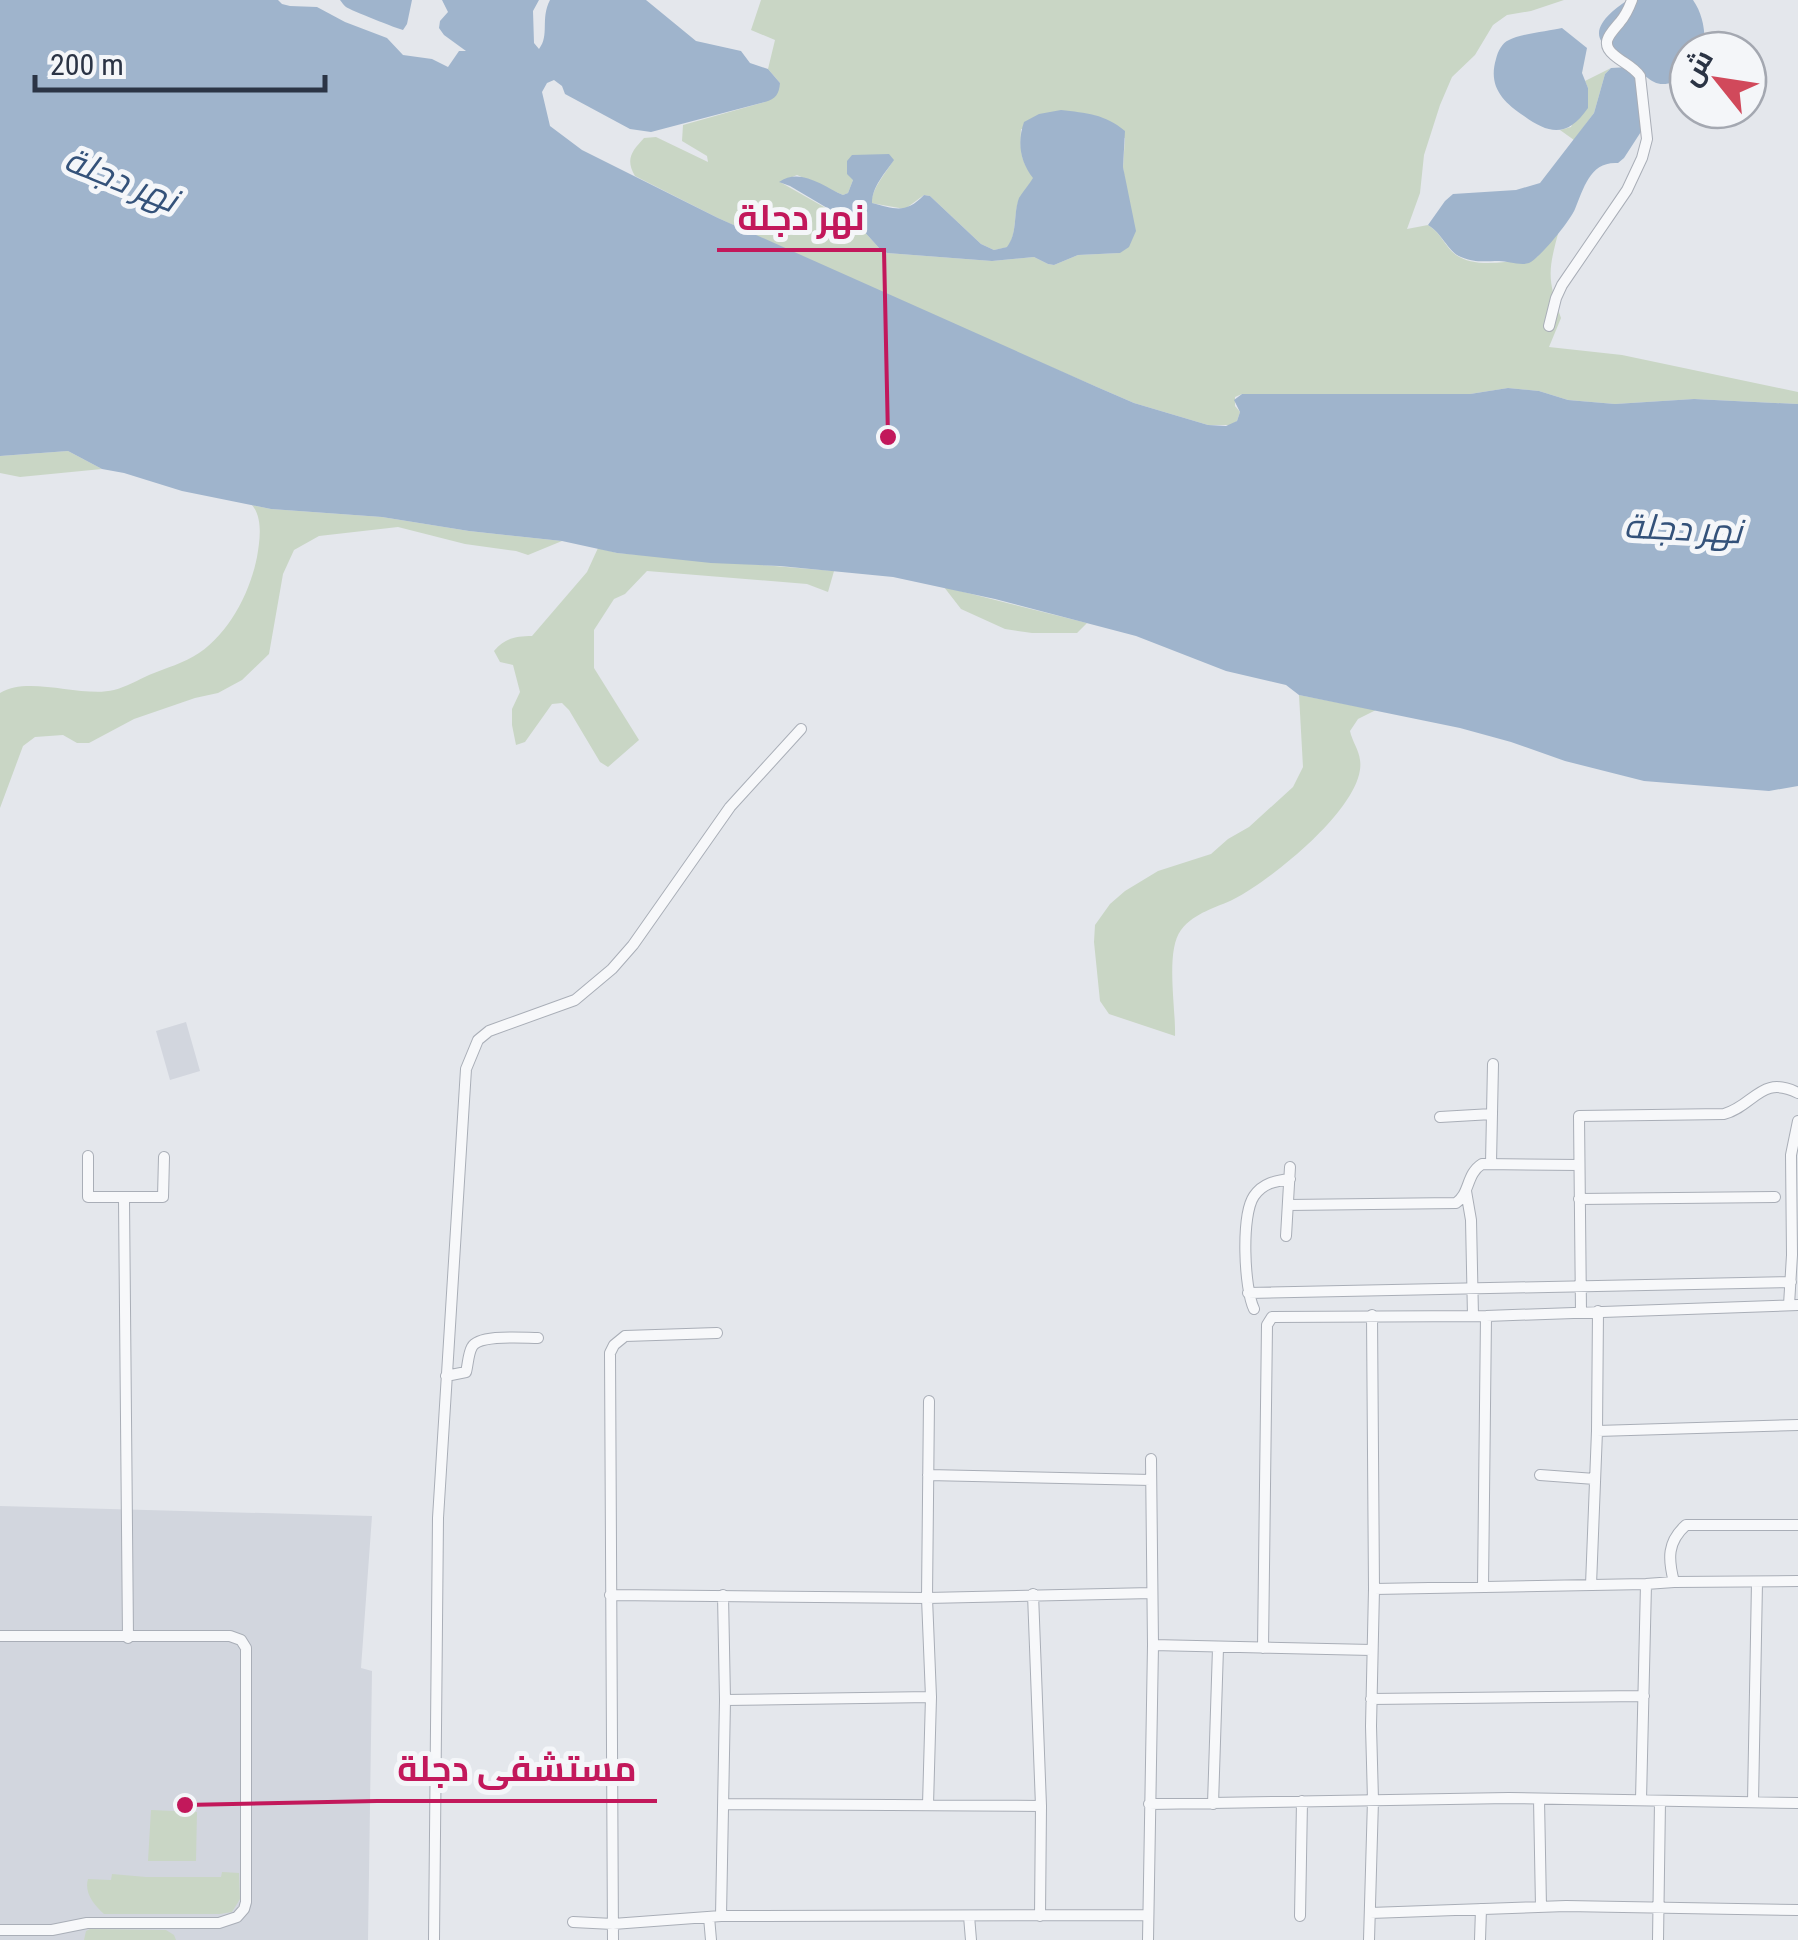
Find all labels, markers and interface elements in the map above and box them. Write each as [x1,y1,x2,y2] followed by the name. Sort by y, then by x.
[35,30,325,92] scale bar
[1668,30,1768,130] north arrow
[1674,44,1720,92] text: ش
[50,47,124,82] text: 200 m
[59,139,187,223] water label: نهر دجلة
[717,185,884,250] callout: نهر دجلة
[737,198,865,240] text: نهر دجلة
[1623,505,1747,553] water label: نهر دجلة
[377,1736,657,1801] callout: مستشفى دجلة
[397,1749,637,1790] text: مستشفى دجلة

